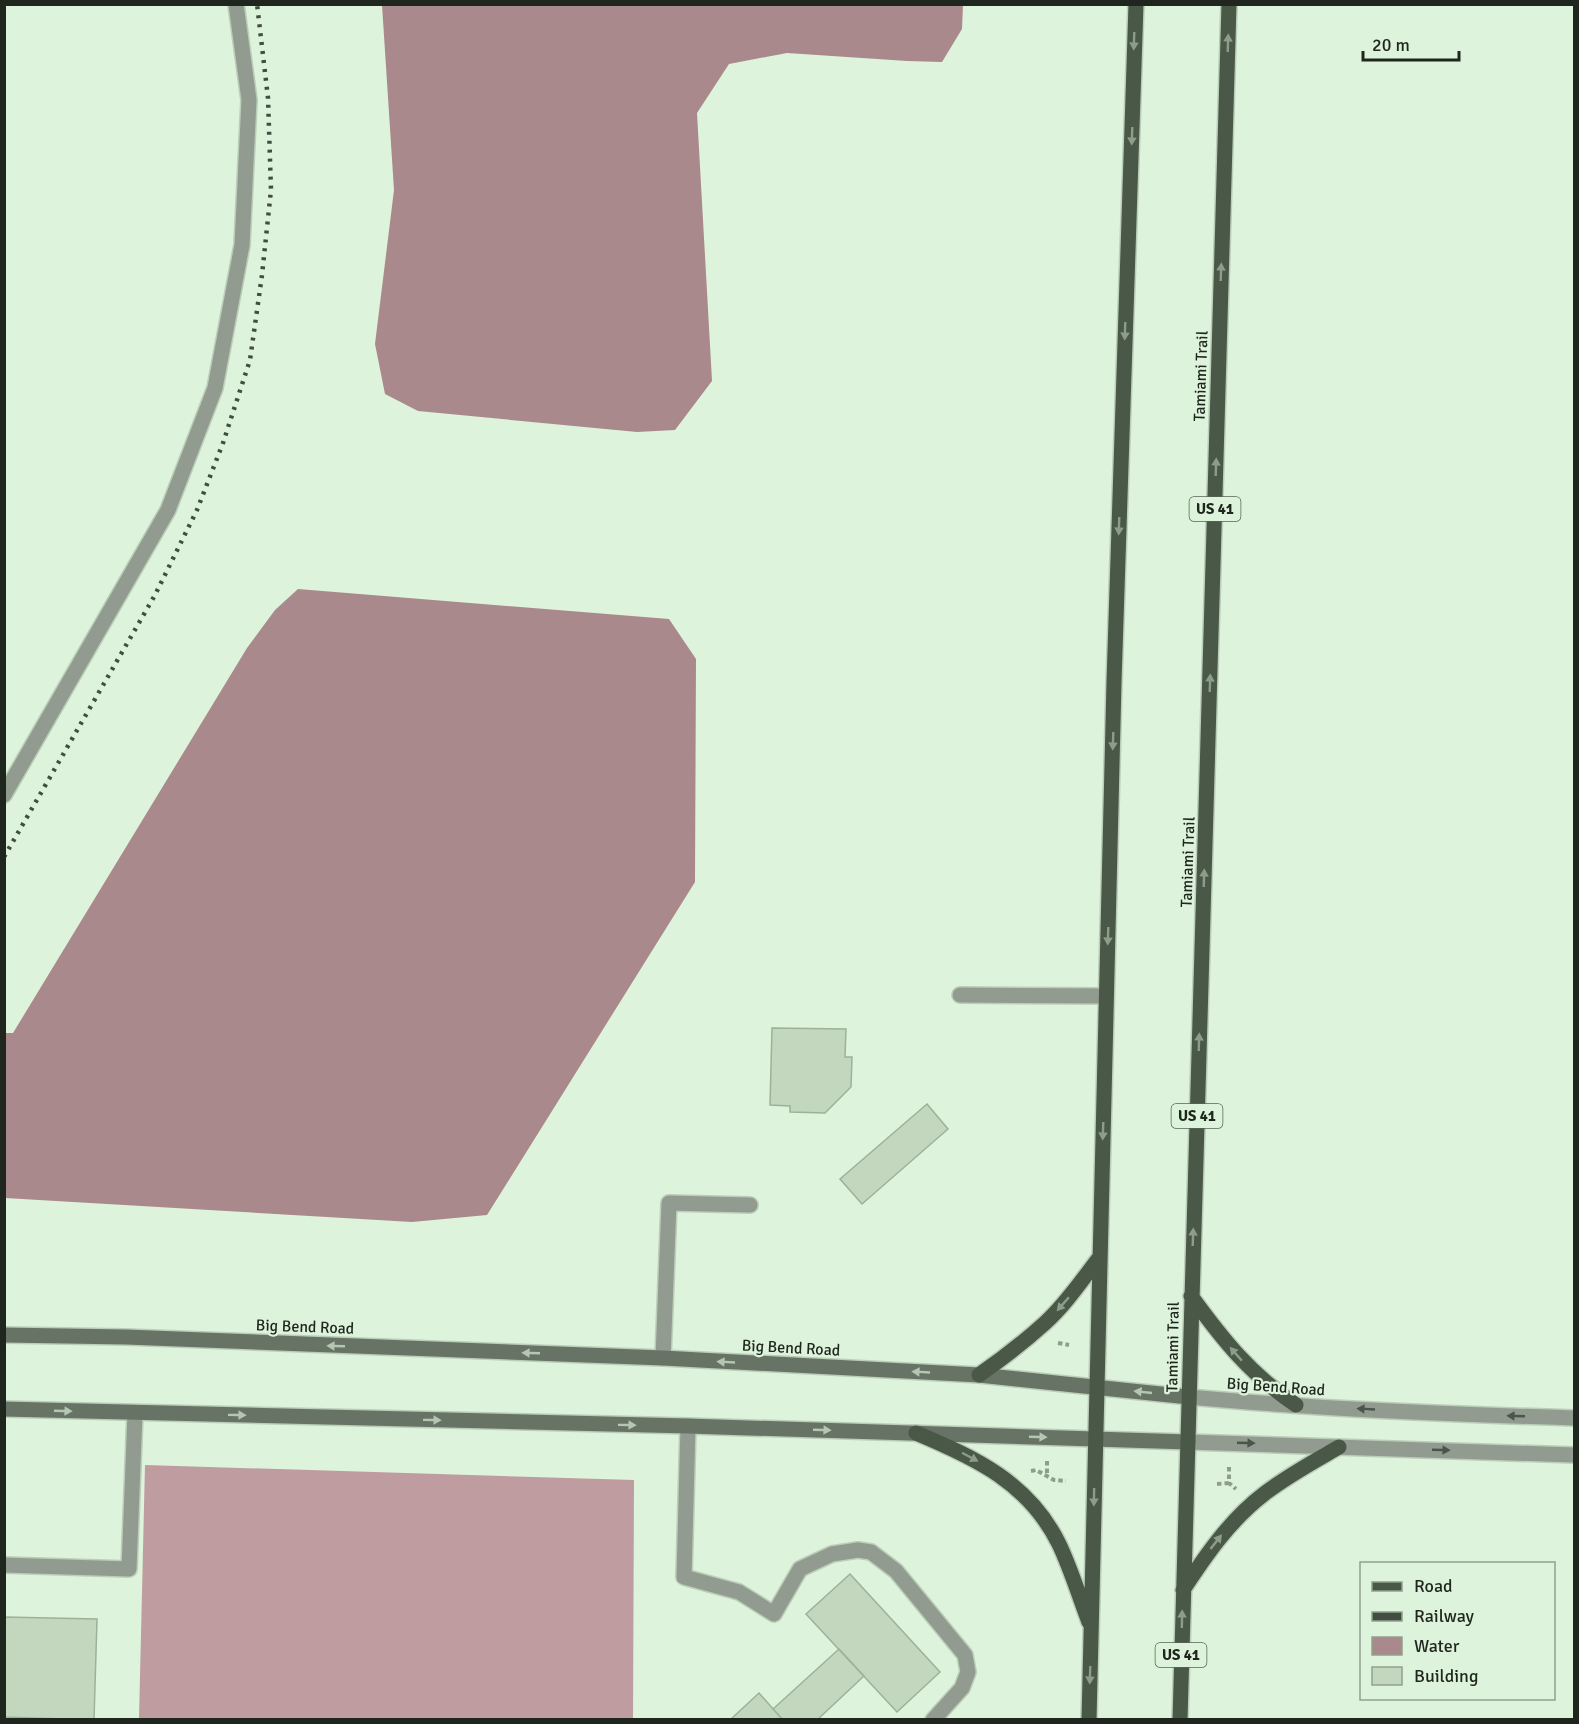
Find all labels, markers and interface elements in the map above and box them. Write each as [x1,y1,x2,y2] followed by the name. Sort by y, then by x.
[1363,24,1459,62] scale bar
[1130,32,1139,51] one-way arrow
[1223,33,1232,52] one-way arrow
[1372,34,1410,56] text: 20 m
[1127,127,1136,146] one-way arrow
[1217,263,1226,282] one-way arrow
[1121,322,1130,341] one-way arrow
[1189,330,1213,422] street label: Tamiami Trail
[1211,458,1220,477] one-way arrow
[1190,497,1240,521] road number: US 41
[1115,517,1124,536] one-way arrow
[1205,674,1214,693] one-way arrow
[1108,731,1118,750] one-way arrow
[1176,816,1200,908] street label: Tamiami Trail
[1200,869,1209,888] one-way arrow
[1103,926,1112,945] one-way arrow
[1195,1033,1204,1052] one-way arrow
[1172,1104,1222,1128] road number: US 41
[1098,1121,1107,1140] one-way arrow
[1188,1228,1198,1247] one-way arrow
[1057,1296,1070,1311] one-way arrow
[1162,1301,1184,1393] street label: Tamiami Trail
[255,1315,355,1339] street label: Big Bend Road
[741,1335,841,1361] street label: Big Bend Road
[327,1341,346,1350] one-way arrow
[1230,1347,1243,1362] one-way arrow
[522,1349,541,1358] one-way arrow
[716,1357,735,1366] one-way arrow
[911,1367,930,1376] one-way arrow
[1226,1374,1326,1400] street label: Big Bend Road
[1133,1387,1152,1397] one-way arrow
[1357,1405,1376,1414] one-way arrow
[53,1406,72,1415] one-way arrow
[228,1411,247,1420] one-way arrow
[1507,1411,1526,1420] one-way arrow
[423,1415,442,1425] one-way arrow
[617,1420,636,1430] one-way arrow
[812,1426,831,1435] one-way arrow
[1028,1432,1047,1441] one-way arrow
[1237,1439,1256,1448] one-way arrow
[1432,1446,1451,1455] one-way arrow
[962,1452,979,1462] one-way arrow
[1089,1487,1099,1506] one-way arrow
[1210,1535,1222,1550] one-way arrow
[1360,1562,1555,1700] legend
[1414,1575,1453,1597] text: Road
[1414,1605,1475,1627] text: Railway
[1177,1610,1187,1629] one-way arrow
[1414,1635,1460,1657] text: Water
[1156,1643,1206,1667] road number: US 41
[1086,1665,1095,1684] one-way arrow
[1414,1665,1478,1687] text: Building

